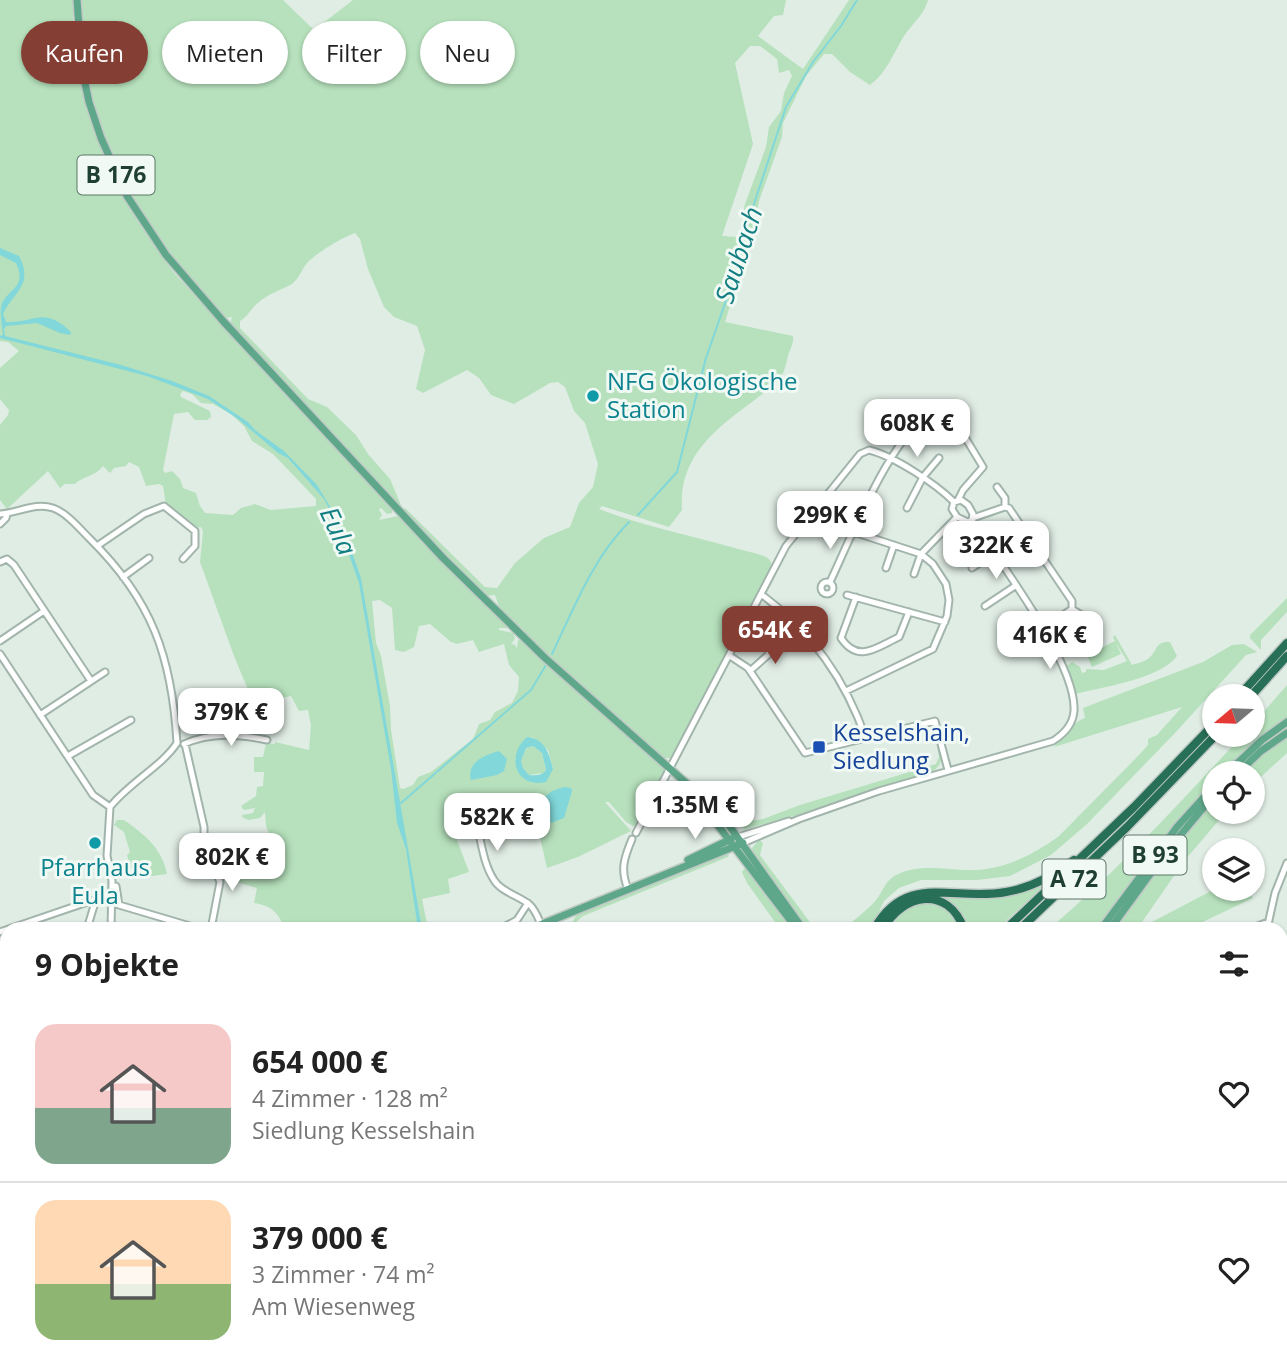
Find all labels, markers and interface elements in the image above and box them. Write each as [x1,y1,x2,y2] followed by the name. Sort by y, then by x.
[21,21,148,84] chip: Kaufen
[162,21,288,84] chip: Mieten
[302,21,406,84] chip: Filter
[420,21,515,84] chip: Neu
[78,156,154,194] road number: B 176
[706,202,771,307] water label: Saubach
[607,364,798,425] place label: NFG Ökologische Station
[585,388,601,404] marker: NFG Ökologische Station
[860,400,974,459] pin: 608K €
[880,406,954,438] text: 608K €
[773,491,887,551] pin: 299K €
[793,498,867,530] text: 299K €
[312,500,366,561] water label: Eula
[939,522,1053,581] pin: 322K €
[959,528,1033,560] text: 322K €
[718,606,832,666] pin: 654K €
[993,612,1107,671] pin: 416K €
[738,613,812,645] text: 654K €
[1013,618,1087,650] text: 416K €
[1202,684,1265,747] north arrow
[1202,684,1265,901] map controls
[174,688,288,748] pin: 379K €
[194,695,268,727] text: 379K €
[833,715,970,776] place label: Kesselshain, Siedlung
[811,739,827,755] marker: Kesselshain, Siedlung
[1202,761,1265,824] button: locate
[630,782,760,841] pin: 1.35M €
[652,788,738,820] text: 1.35M €
[440,794,554,853] pin: 582K €
[460,800,534,832] text: 582K €
[175,834,289,893] pin: 802K €
[87,835,103,851] marker: Pfarrhaus Eula
[1124,835,1186,874] road number: B 93
[1202,838,1265,901] button: layers
[195,840,269,872] text: 802K €
[40,850,150,911] place label: Pfarrhaus Eula
[1042,860,1106,898] road number: A 72
[35,944,179,985] text: 9 Objekte
[1215,945,1253,983] icon: filters
[252,1041,388,1082] text: 654 000 €
[91,1052,175,1136] icon: home
[1215,1075,1253,1113] icon: heart
[252,1082,448,1114] text: 4 Zimmer · 128 m²
[252,1114,475,1146] text: Siedlung Kesselshain
[252,1217,388,1258] text: 379 000 €
[91,1228,175,1312] icon: home
[1215,1251,1253,1289] icon: heart
[252,1258,435,1290] text: 3 Zimmer · 74 m²
[252,1290,415,1322] text: Am Wiesenweg

